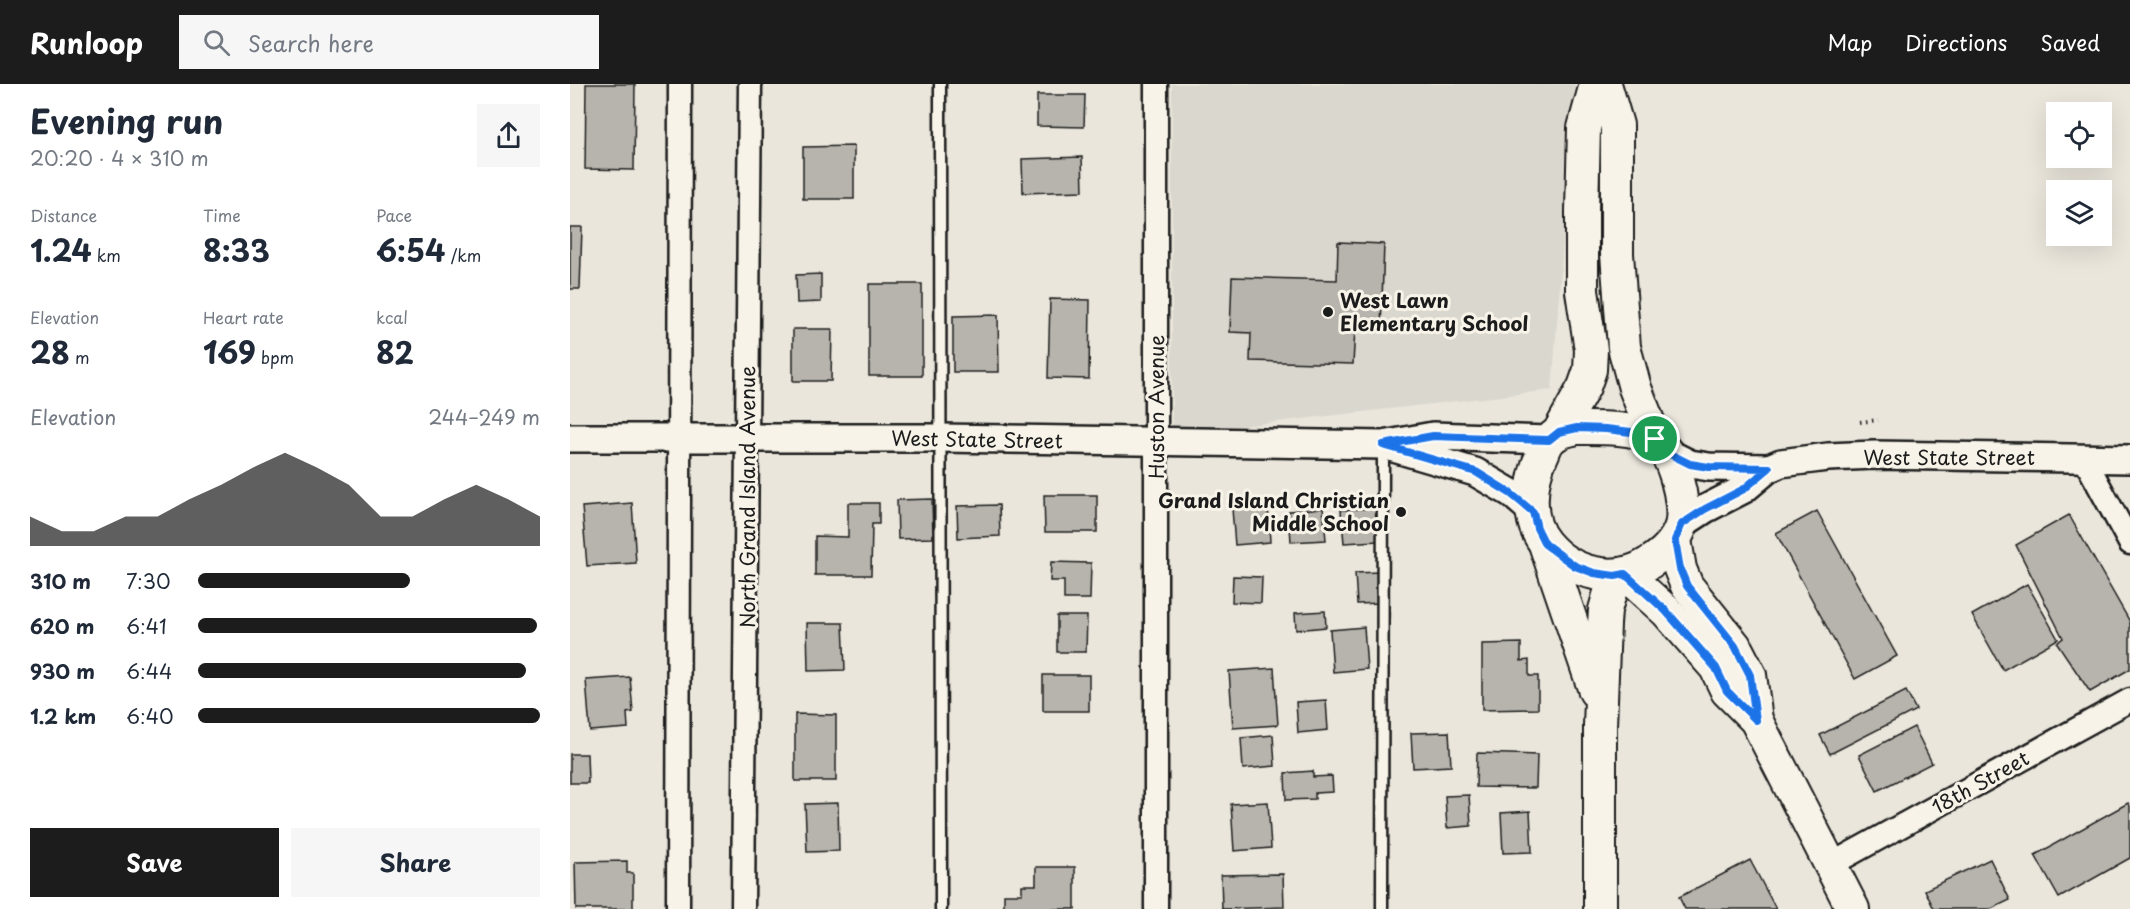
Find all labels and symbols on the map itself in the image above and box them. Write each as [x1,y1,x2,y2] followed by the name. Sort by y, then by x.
[1340,285,1528,338] place label: West Lawn Elementary School
[1321,305,1335,319] marker: West Lawn Elementary School
[1141,335,1171,479] street label: Huston Avenue
[732,366,762,628] street label: North Grand Island Avenue
[1629,413,1680,464] pin
[891,423,1063,455] street label: West State Street
[1863,442,2035,472] street label: West State Street
[1158,485,1389,538] place label: Grand Island Christian Middle School
[1394,505,1408,519] marker: Grand Island Christian Middle School
[1926,743,2034,821] street label: 18th Street

